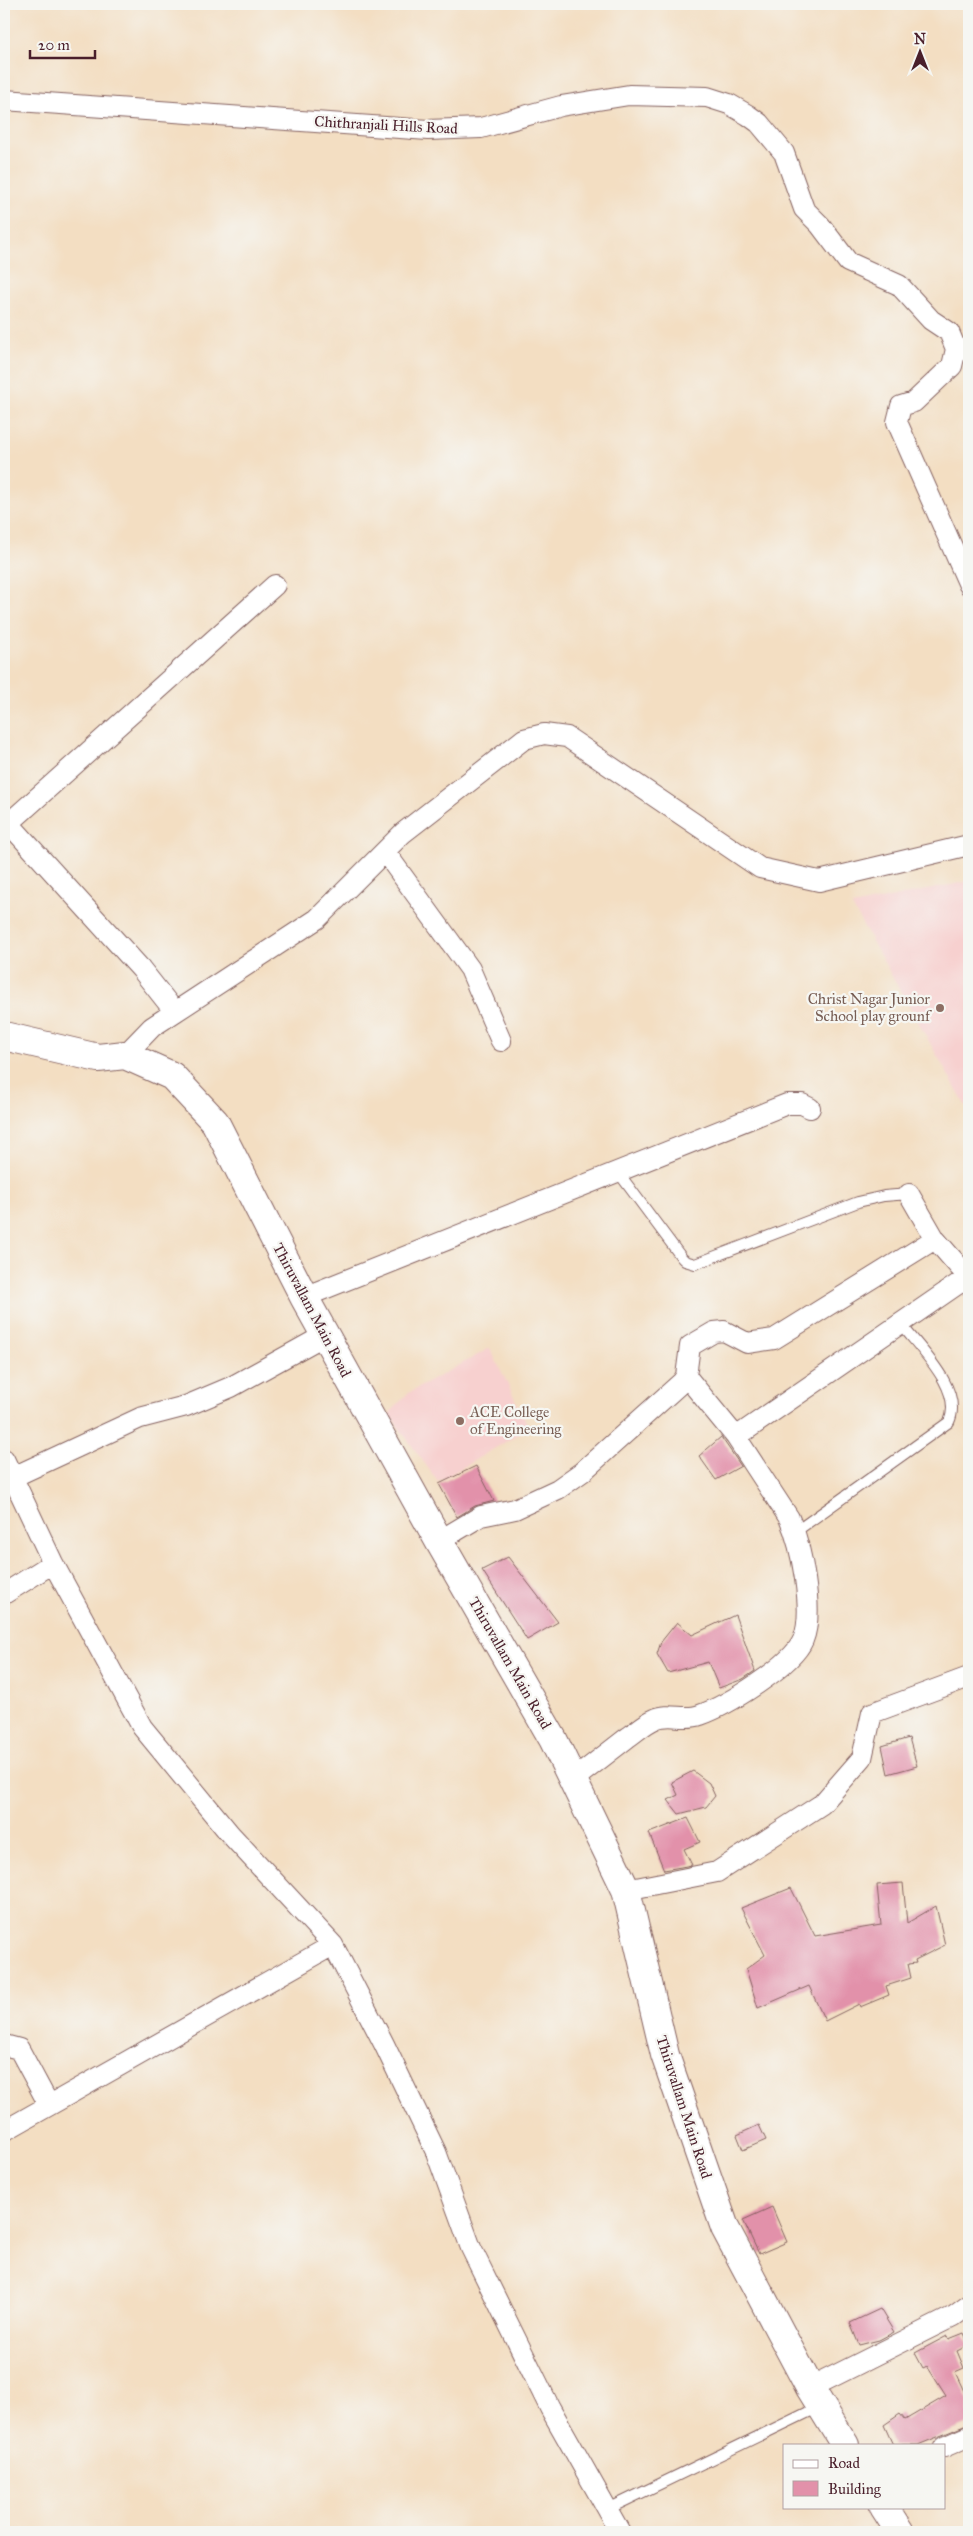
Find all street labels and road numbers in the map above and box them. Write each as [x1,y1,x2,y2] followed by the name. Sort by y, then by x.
[314,112,459,138] street label: Chithranjali Hills Road
[269,1240,355,1381] street label: Thiruvallam Main Road
[465,1594,555,1733] street label: Thiruvallam Main Road
[652,2033,716,2181] street label: Thiruvallam Main Road

